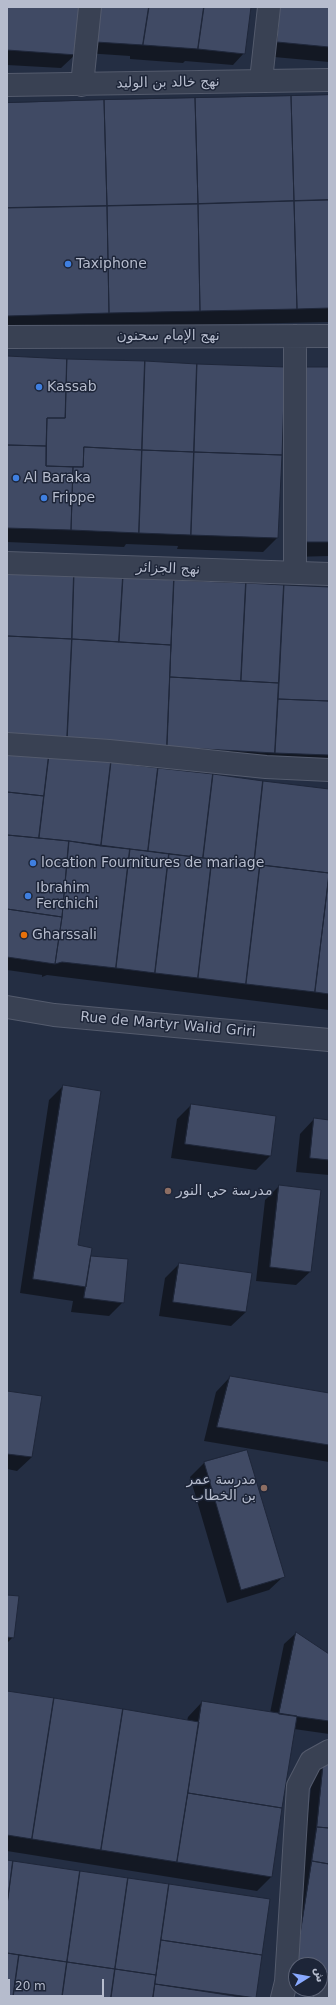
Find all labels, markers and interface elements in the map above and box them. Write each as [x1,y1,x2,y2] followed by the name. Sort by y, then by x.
[116,74,220,92] street label: نهج خالد بن الوليد
[76,256,147,272] place label: Taxiphone
[63,259,73,269] marker: Taxiphone
[116,328,220,344] street label: نهج الإمام سحنون
[47,379,97,395] place label: Kassab
[34,382,44,392] marker: Kassab
[24,470,91,486] place label: Al Baraka
[11,473,21,483] marker: Al Baraka
[52,490,95,506] place label: Frippe
[39,493,49,503] marker: Frippe
[136,559,200,579] street label: نهج الجزائر
[41,855,264,871] place label: location Fournitures de mariage
[28,858,38,868] marker: location Fournitures de mariage
[36,880,98,912] place label: Ibrahim Ferchichi
[23,891,33,901] marker: Ibrahim Ferchichi
[32,927,97,943] place label: Gharssali
[19,930,29,940] marker: Gharssali
[80,1009,256,1041] street label: Rue de Martyr Walid Griri
[176,1183,272,1199] place label: مدرسة حي النور
[163,1186,173,1196] marker: مدرسة حي النور
[187,1472,256,1504] place label: مدرسة عمر بن الخطاب
[259,1483,269,1493] marker: مدرسة عمر بن الخطاب
[288,1957,328,1997] north arrow
[311,1966,327,1984] text: ش
[10,1971,106,1997] scale bar
[15,1979,46,1993] text: 20 m

